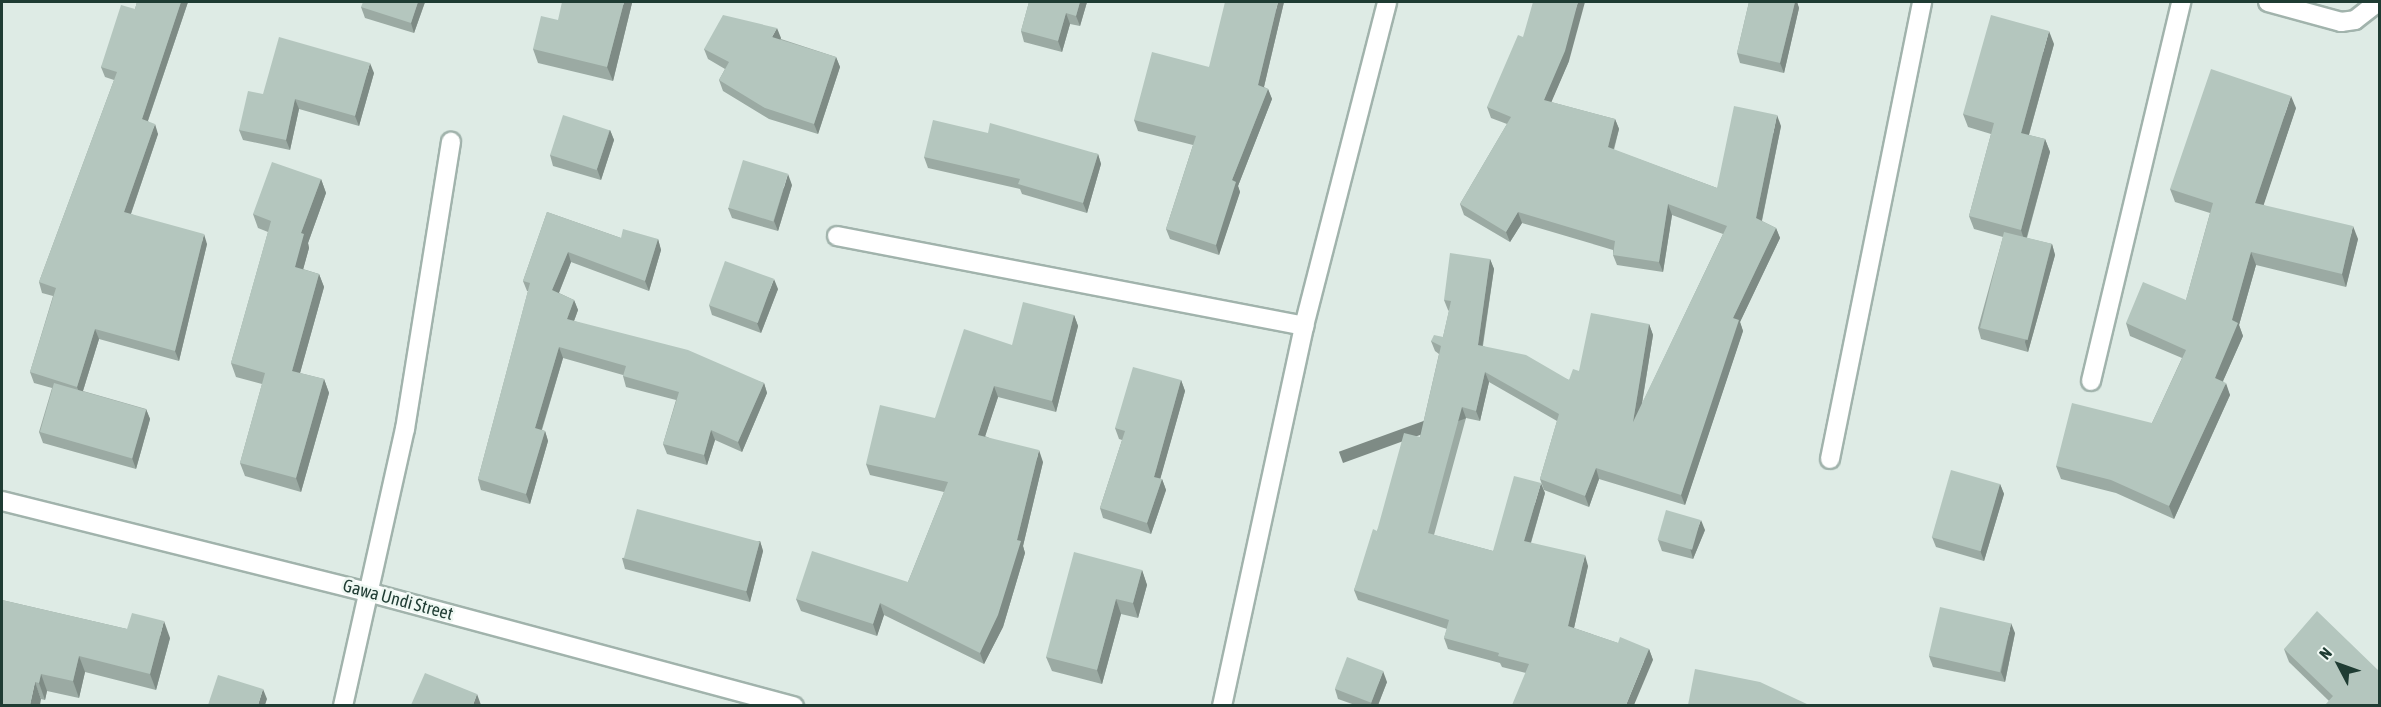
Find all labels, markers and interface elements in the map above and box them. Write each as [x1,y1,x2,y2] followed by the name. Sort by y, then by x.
[340,575,456,625] street label: Gawa Undi Street
[2309,635,2369,695] north arrow
[2316,644,2335,663] text: N

